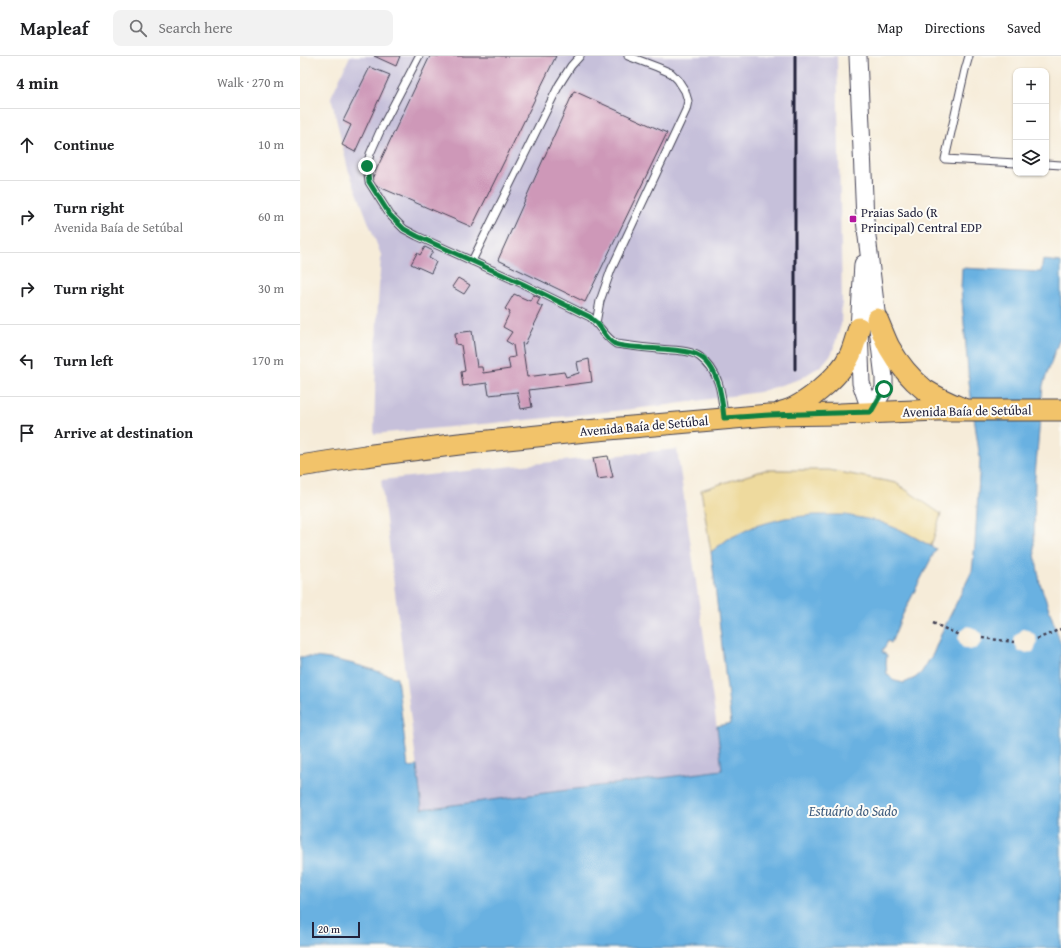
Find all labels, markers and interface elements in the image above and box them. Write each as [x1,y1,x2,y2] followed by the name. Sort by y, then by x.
[113,10,393,46] search box
[20,14,89,42] text: Mapleaf
[127,17,149,39] icon: search
[159,17,233,38] text: Search here
[877,18,903,38] text: Map
[925,18,985,38] text: Directions
[1007,18,1041,38] text: Saved
[1013,68,1049,176] map controls
[1013,68,1049,104] button: +
[16,70,58,95] text: 4 min
[217,73,284,92] text: Walk · 270 m
[1013,104,1049,140] button: −
[16,134,38,156] icon: ahead
[54,134,115,155] text: Continue
[258,135,284,154] text: 10 m
[1013,140,1049,176] button: layers
[358,157,376,175] route end
[54,197,125,218] text: Turn right
[861,203,982,237] place label: Praias Sado (R Principal) Central EDP
[16,206,38,228] icon: right
[258,207,284,226] text: 60 m
[848,214,858,224] marker: Praias Sado (R Principal) Central EDP
[54,218,183,237] text: Avenida Baía de Setúbal
[16,278,38,300] icon: right
[54,278,125,299] text: Turn right
[258,279,284,298] text: 30 m
[16,350,38,372] icon: left
[54,350,113,371] text: Turn left
[252,351,284,370] text: 170 m
[875,380,893,398] route start
[902,400,1032,422] street label: Avenida Baía de Setúbal
[579,411,709,441] street label: Avenida Baía de Setúbal
[16,422,38,444] icon: arrive
[54,422,193,443] text: Arrive at destination
[808,801,897,821] water label: Estuário do Sado
[312,920,360,939] scale bar
[318,921,340,937] text: 20 m

